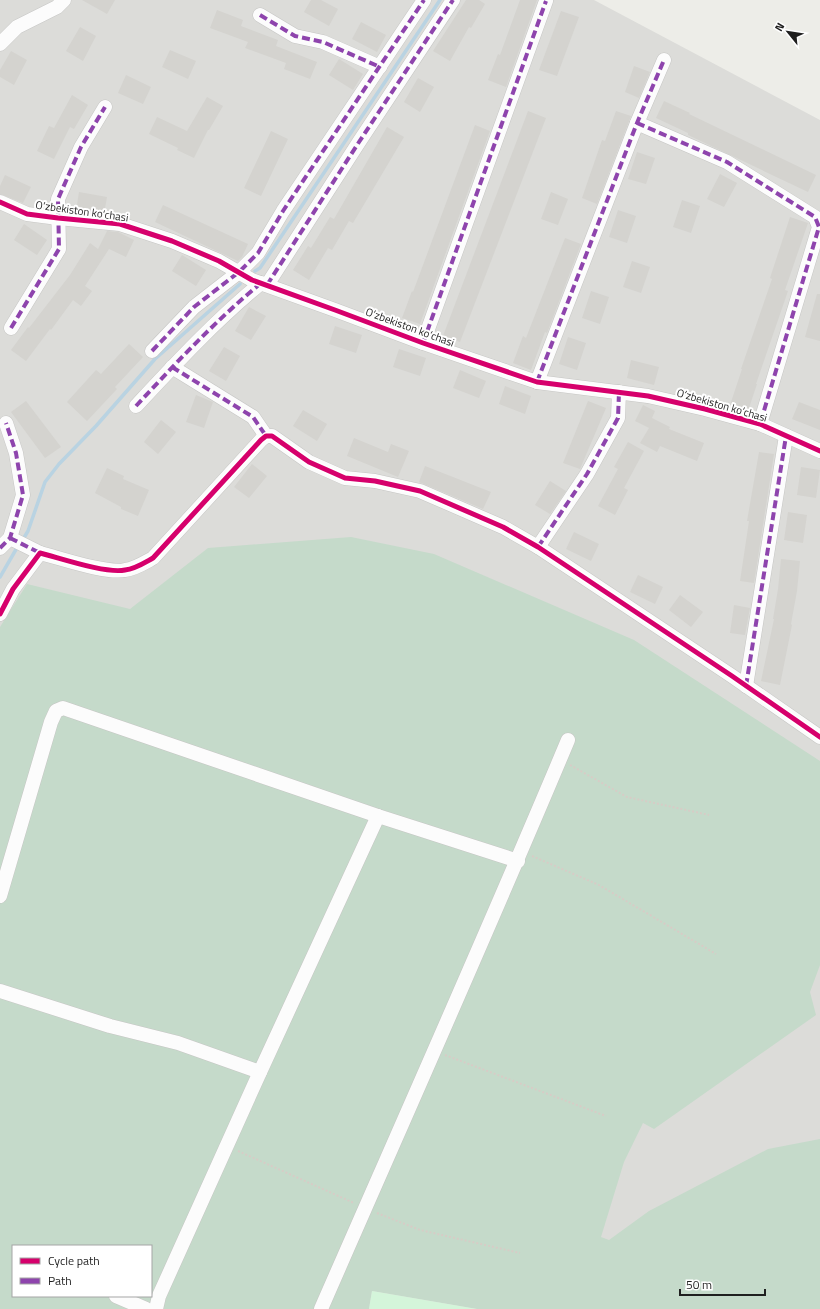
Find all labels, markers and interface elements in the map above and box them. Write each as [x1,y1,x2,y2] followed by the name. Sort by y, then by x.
[768,12,808,52] north arrow
[771,20,788,34] text: N
[35,197,129,225] street label: O‘zbekiston ko‘chasi
[363,303,457,351] street label: O‘zbekiston ko‘chasi
[675,384,769,426] street label: O‘zbekiston ko‘chasi
[12,1245,152,1297] legend
[48,1251,100,1270] text: Cycle path
[48,1271,72,1290] text: Path
[680,1271,765,1297] scale bar
[686,1275,712,1294] text: 50 m

